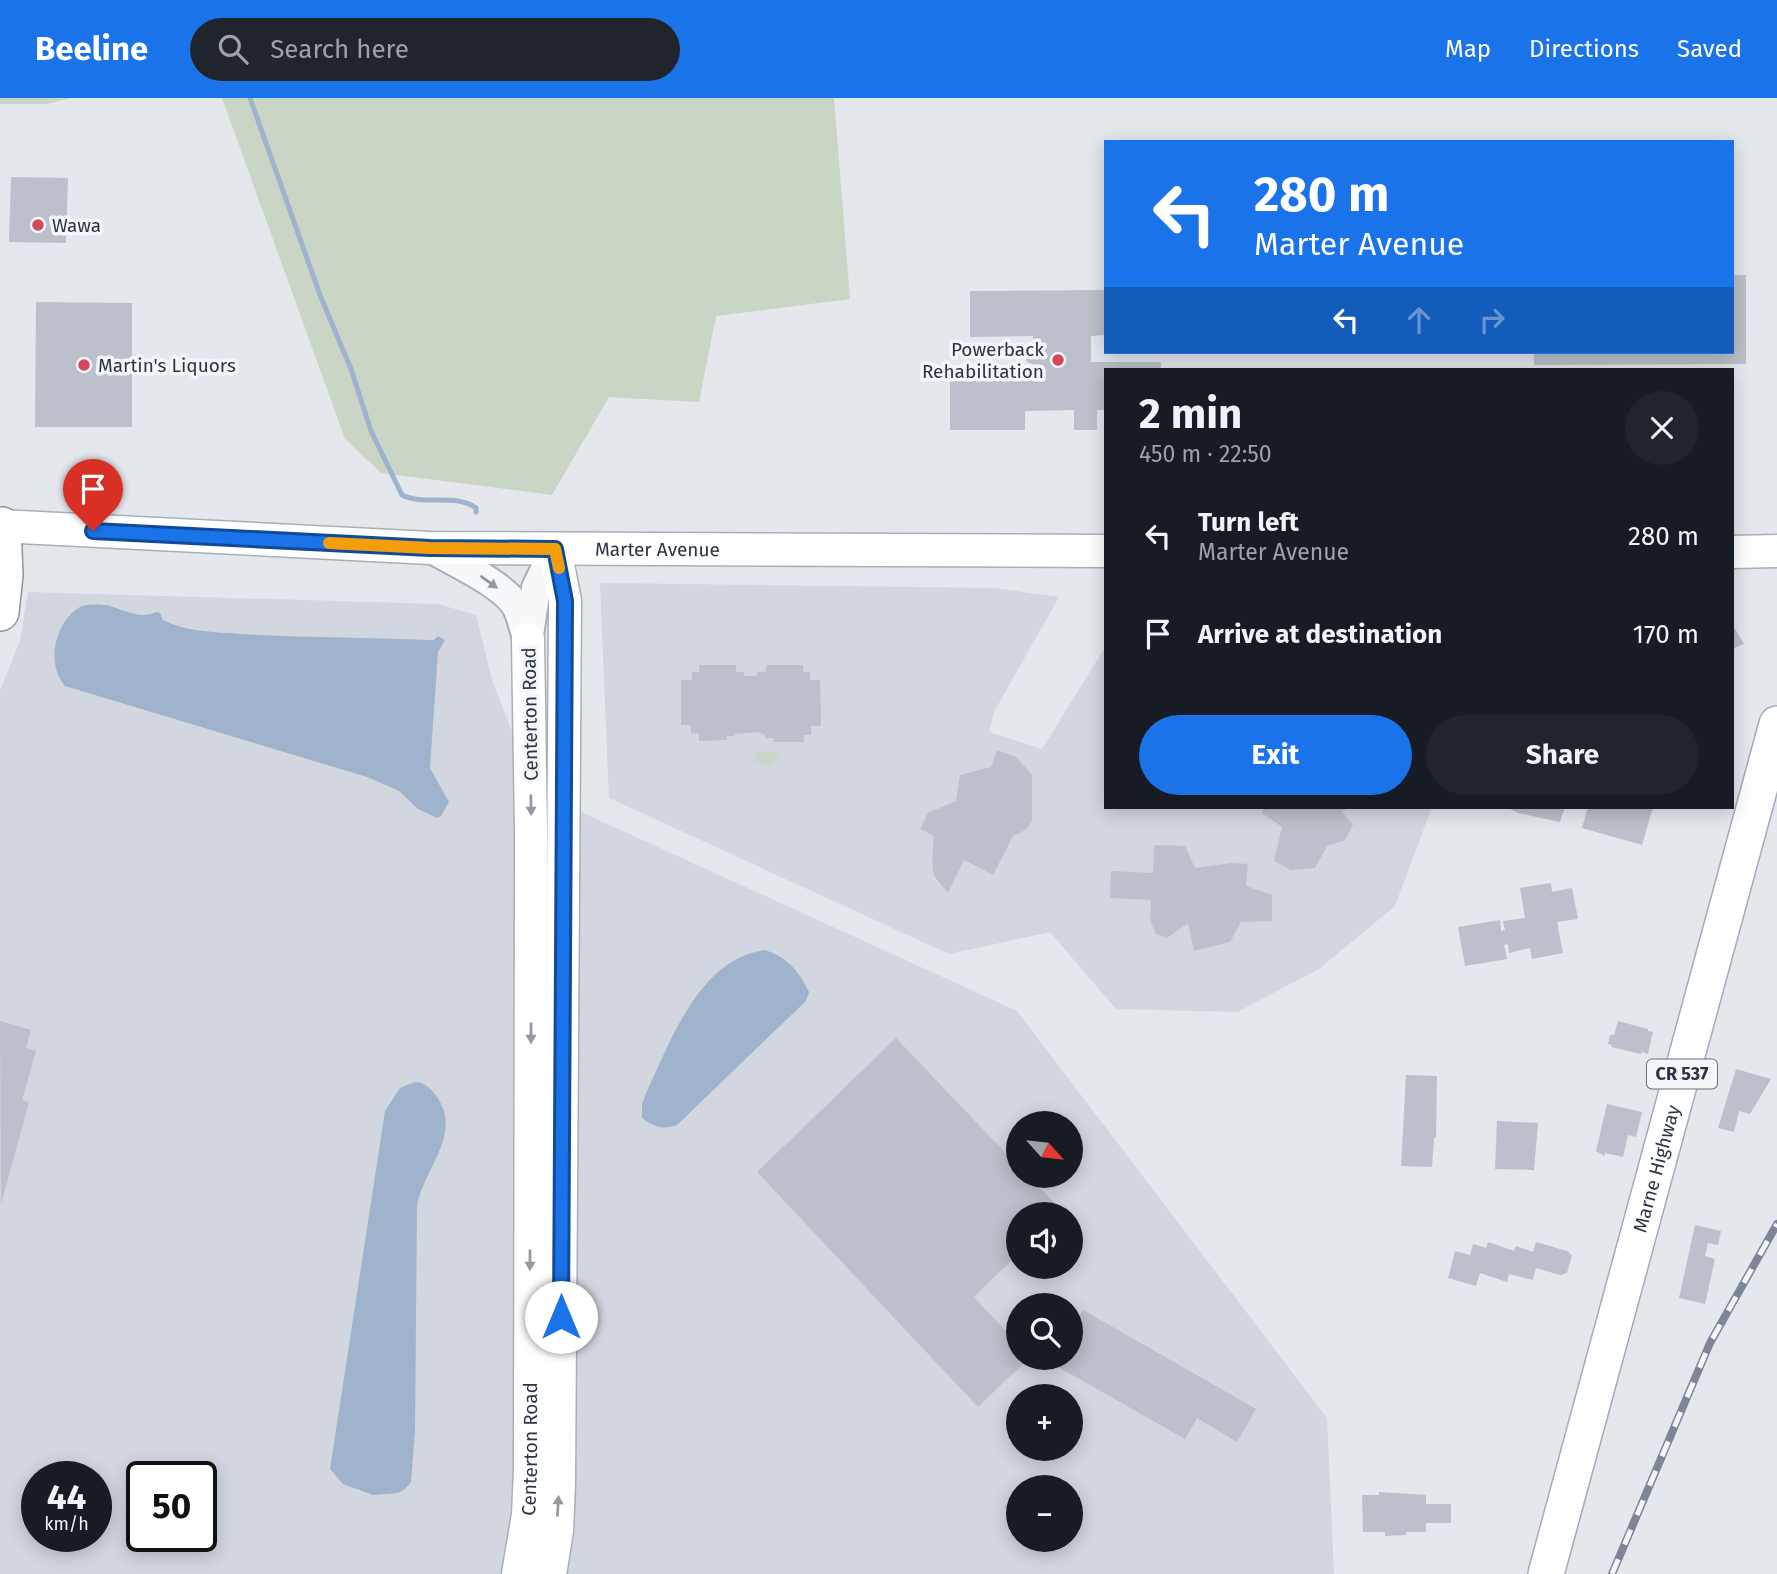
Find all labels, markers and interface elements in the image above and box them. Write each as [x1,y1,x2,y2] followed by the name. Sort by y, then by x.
[190,18,680,81] search box
[35,29,148,69] text: Beeline
[214,30,252,68] icon: search
[270,34,409,65] text: Search here
[1445,35,1491,63] text: Map
[1529,35,1639,63] text: Directions
[1677,35,1742,63] text: Saved
[1254,165,1390,224] text: 280 m
[1139,168,1230,259] icon: left
[52,214,101,237] place label: Wawa
[30,217,46,233] marker: Wawa
[1254,225,1464,263] text: Marter Avenue
[1327,301,1365,339] icon: left
[1400,301,1438,339] icon: ahead
[1473,301,1511,339] icon: right
[922,338,1044,383] place label: Powerback Rehabilitation
[1050,352,1066,368] marker: Powerback Rehabilitation
[98,354,236,377] place label: Martin's Liquors
[76,357,92,373] marker: Martin's Liquors
[1139,389,1242,439] text: 2 min
[1625,391,1699,465] button: close
[1139,440,1272,468] text: 450 m · 22:50
[63,459,123,531] pin
[74,470,112,508] icon: arrive
[1198,507,1299,538] text: Turn left
[1139,517,1177,555] icon: left
[1628,521,1699,552] text: 280 m
[595,537,720,561] street label: Marter Avenue
[1198,538,1349,566] text: Marter Avenue
[480,575,498,589] one-way arrow
[1139,615,1177,653] icon: arrive
[1198,619,1442,650] text: Arrive at destination
[1633,619,1699,650] text: 170 m
[517,647,543,781] street label: Centerton Road
[1139,715,1412,795] button: Exit
[1426,715,1699,795] button: Share
[525,795,537,817] one-way arrow
[525,1022,537,1044] one-way arrow
[1647,1059,1717,1088] road number: CR 537
[1628,1102,1685,1235] street label: Marne Highway
[1006,1111,1083,1188] north arrow
[1006,1111,1083,1552] map controls
[1006,1202,1083,1279] button: sound
[525,1250,536,1272] one-way arrow
[524,1280,598,1354] position arrow
[1006,1293,1083,1370] button: search
[516,1382,542,1516] street label: Centerton Road
[1006,1384,1083,1461] button: +
[126,1461,217,1552] speed limit sign: 50
[1006,1475,1083,1552] button: −
[47,1476,86,1518] text: 44
[553,1495,564,1517] one-way arrow
[44,1513,89,1535] text: km/h

